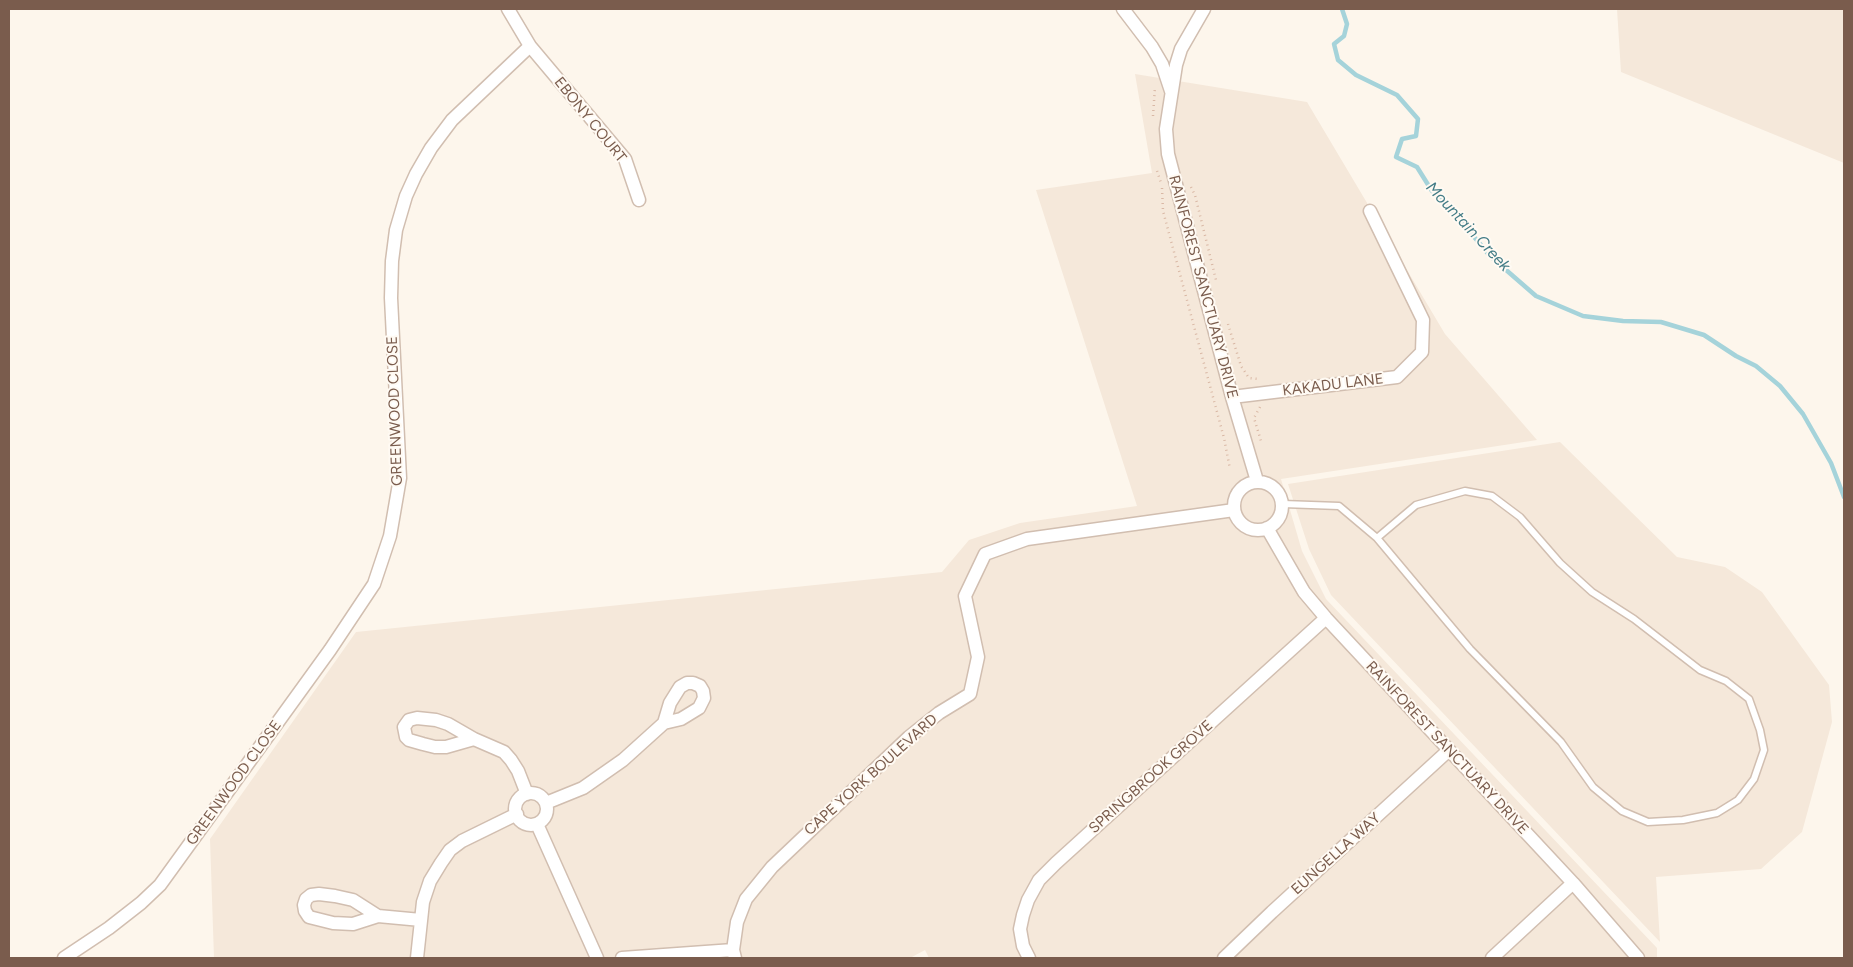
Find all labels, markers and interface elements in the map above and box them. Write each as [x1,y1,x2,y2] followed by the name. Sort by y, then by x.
[550,74,630,166] street label: EBONY COURT
[1164,173,1242,401] street label: RAINFOREST SANCTUARY DRIVE
[1422,178,1514,276] water label: Mountain Creek
[383,336,407,486] street label: GREENWOOD CLOSE
[1281,370,1385,400] street label: KAKADU LANE
[1362,658,1532,838] street label: RAINFOREST SANCTUARY DRIVE
[801,710,941,840] street label: CAPE YORK BOULEVARD
[183,717,285,849] street label: GREENWOOD CLOSE
[1085,717,1217,837] street label: SPRINGBROOK GROVE
[1288,809,1384,899] street label: EUNGELLA WAY

